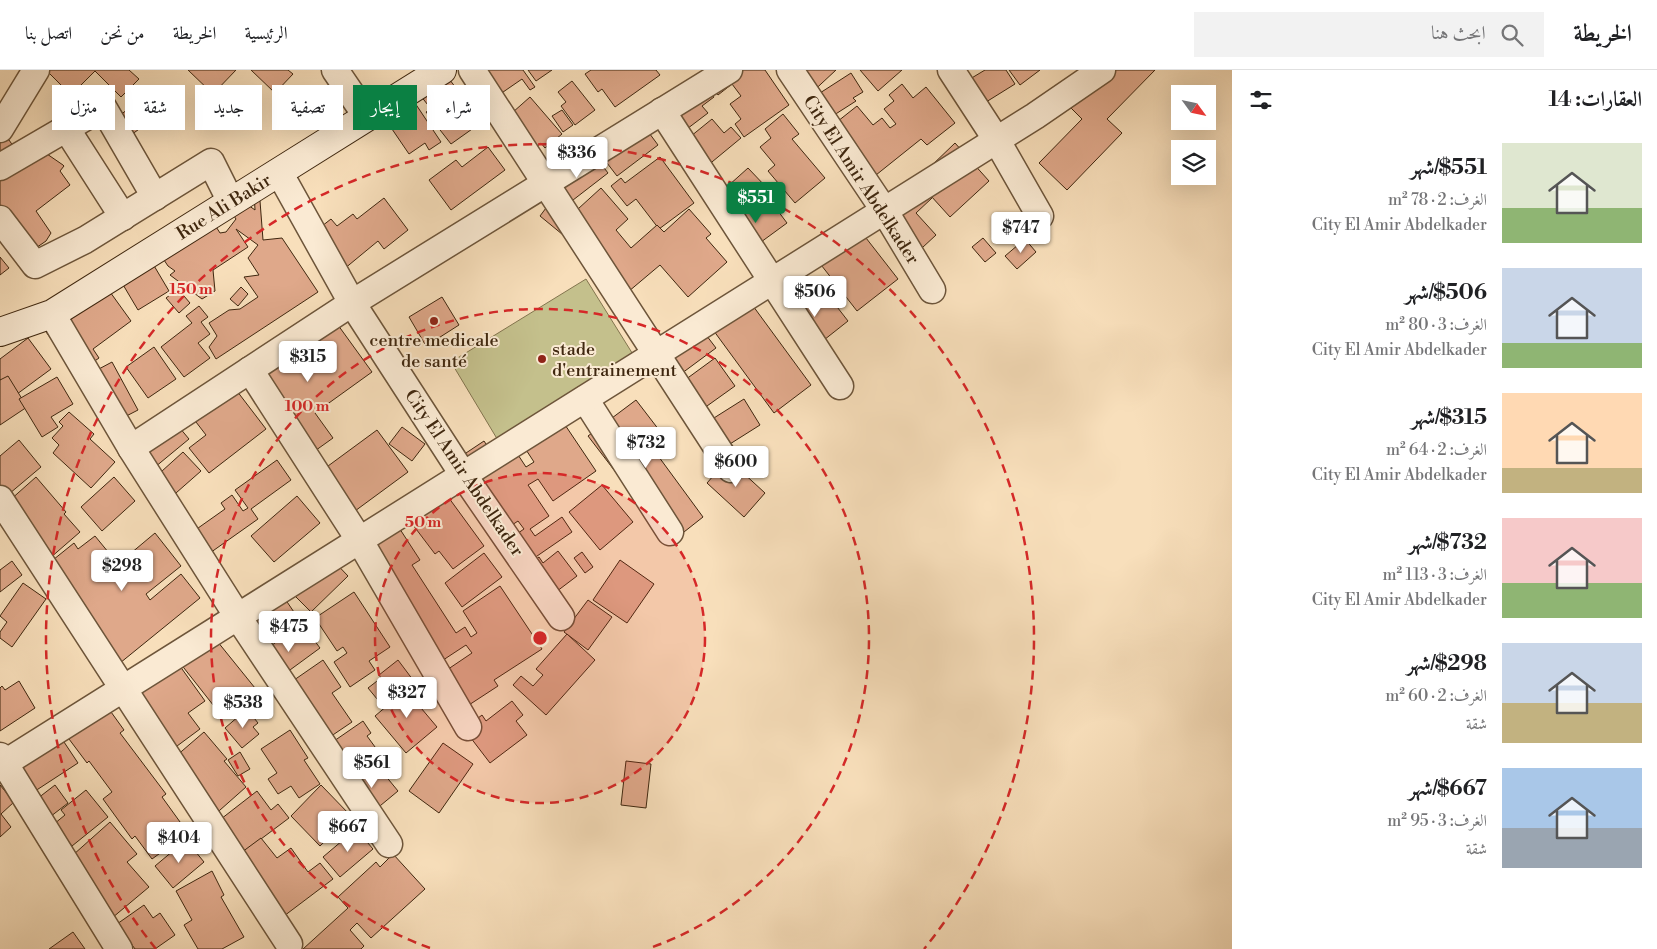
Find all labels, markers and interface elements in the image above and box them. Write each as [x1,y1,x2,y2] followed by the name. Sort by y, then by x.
[1194,12,1544,57] search box
[1574,19,1632,49] text: الخريطة
[1431,21,1486,45] text: ابحث هنا
[1498,21,1526,49] icon: search
[25,22,72,45] text: اتصل بنا
[100,22,145,45] text: من نحن
[173,22,216,45] text: الخريطة
[244,22,288,45] text: الرئيسية
[52,85,115,130] chip: منزل
[125,85,185,130] chip: شقة
[195,85,262,130] chip: جديد
[272,85,343,130] chip: تصفية
[353,85,417,130] chip: إيجار
[427,85,490,130] chip: شراء
[1171,85,1216,130] north arrow
[1171,85,1216,185] map controls
[1247,86,1275,114] icon: filters
[1549,87,1642,113] text: العقارات: 14
[798,91,924,269] street label: City El Amir Abdelkader
[547,136,607,179] pin: $336
[1171,140,1216,185] button: layers
[558,143,596,163] text: $336
[1410,155,1487,181] text: $551/شهر
[1542,163,1602,223] icon: home
[172,169,276,245] street label: Rue Ali Bakir
[726,182,786,224] pin: $551
[737,188,775,208] text: $551
[1388,190,1487,210] text: الغرف: 2 · 78 m²
[991,212,1051,254] pin: $747
[1312,215,1487,235] text: City El Amir Abdelkader
[1002,218,1040,238] text: $747
[785,276,845,318] pin: $506
[169,280,213,299] text: 150 m
[1405,280,1487,306] text: $506/شهر
[794,282,836,302] text: $506
[1542,288,1602,348] icon: home
[428,315,440,327] marker: centre medicale de santé
[1385,315,1487,335] text: الغرف: 3 · 80 m²
[369,329,499,373] place label: centre medicale de santé
[552,338,678,382] place label: stade d'entrainement
[278,340,338,383] pin: $315
[1312,340,1487,360] text: City El Amir Abdelkader
[290,347,326,367] text: $315
[536,353,548,365] marker: stade d'entrainement
[399,385,529,561] street label: City El Amir Abdelkader
[285,397,330,416] text: 100 m
[1411,405,1487,431] text: $315/شهر
[1542,413,1602,473] icon: home
[616,426,676,469] pin: $732
[627,433,665,453] text: $732
[1386,440,1487,460] text: الغرف: 2 · 64 m²
[706,446,766,488] pin: $600
[715,452,757,472] text: $600
[1312,465,1487,485] text: City El Amir Abdelkader
[405,513,441,532] text: 50 m
[1409,530,1487,556] text: $732/شهر
[1542,538,1602,598] icon: home
[92,550,152,592] pin: $298
[102,556,142,576] text: $298
[1383,565,1487,585] text: الغرف: 3 · 113 m²
[1312,590,1487,610] text: City El Amir Abdelkader
[259,610,319,653] pin: $475
[270,617,308,637] text: $475
[531,629,549,647] centre of rings
[1407,651,1487,677] text: $298/شهر
[1542,663,1602,723] icon: home
[377,676,437,719] pin: $327
[388,683,426,703] text: $327
[213,686,273,729] pin: $538
[1385,686,1487,706] text: الغرف: 2 · 60 m²
[223,693,263,713] text: $538
[1466,714,1487,734] text: شقة
[342,746,402,789] pin: $561
[354,753,390,773] text: $561
[1409,776,1487,802] text: $667/شهر
[1542,788,1602,848] icon: home
[318,810,378,853] pin: $667
[1387,811,1487,831] text: الغرف: 3 · 95 m²
[329,817,367,837] text: $667
[149,822,209,864] pin: $404
[158,828,200,848] text: $404
[1466,839,1487,859] text: شقة

